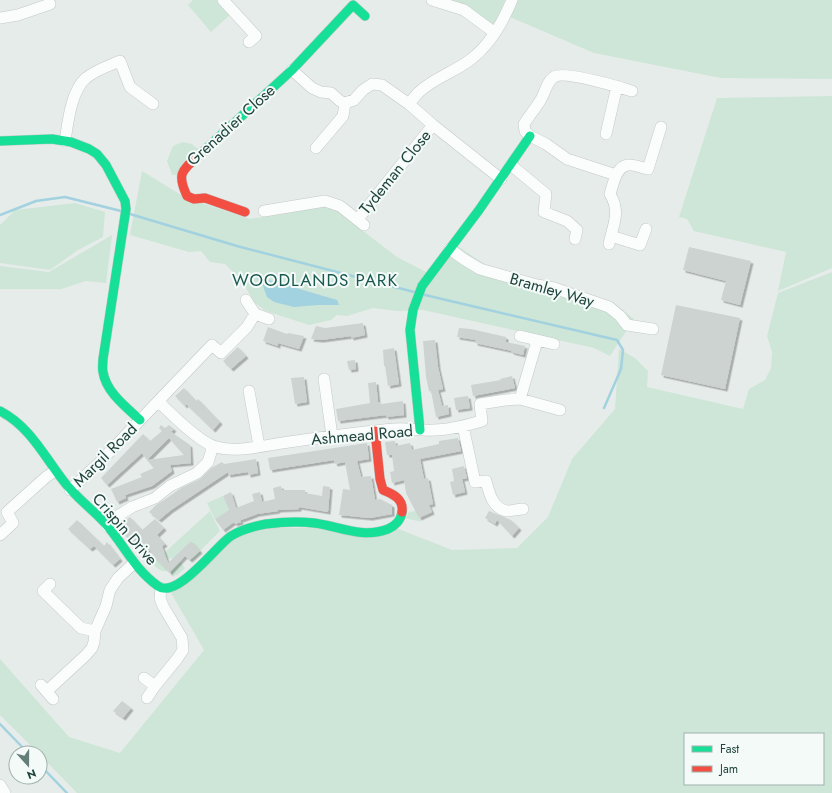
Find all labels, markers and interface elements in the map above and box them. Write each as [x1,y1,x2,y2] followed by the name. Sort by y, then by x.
[182,79,280,171] street label: Grenadier Close
[354,125,436,219] street label: Tydeman Close
[507,267,598,313] street label: Bramley Way
[232,268,398,292] district label: WOODLANDS PARK
[68,418,142,492] street label: Margil Road
[310,419,414,451] street label: Ashmead Road
[87,488,163,570] street label: Crispin Drive
[684,733,824,785] legend
[720,740,739,758] text: Fast
[8,745,48,785] north arrow
[718,760,738,778] text: Jam
[25,765,39,783] text: N

